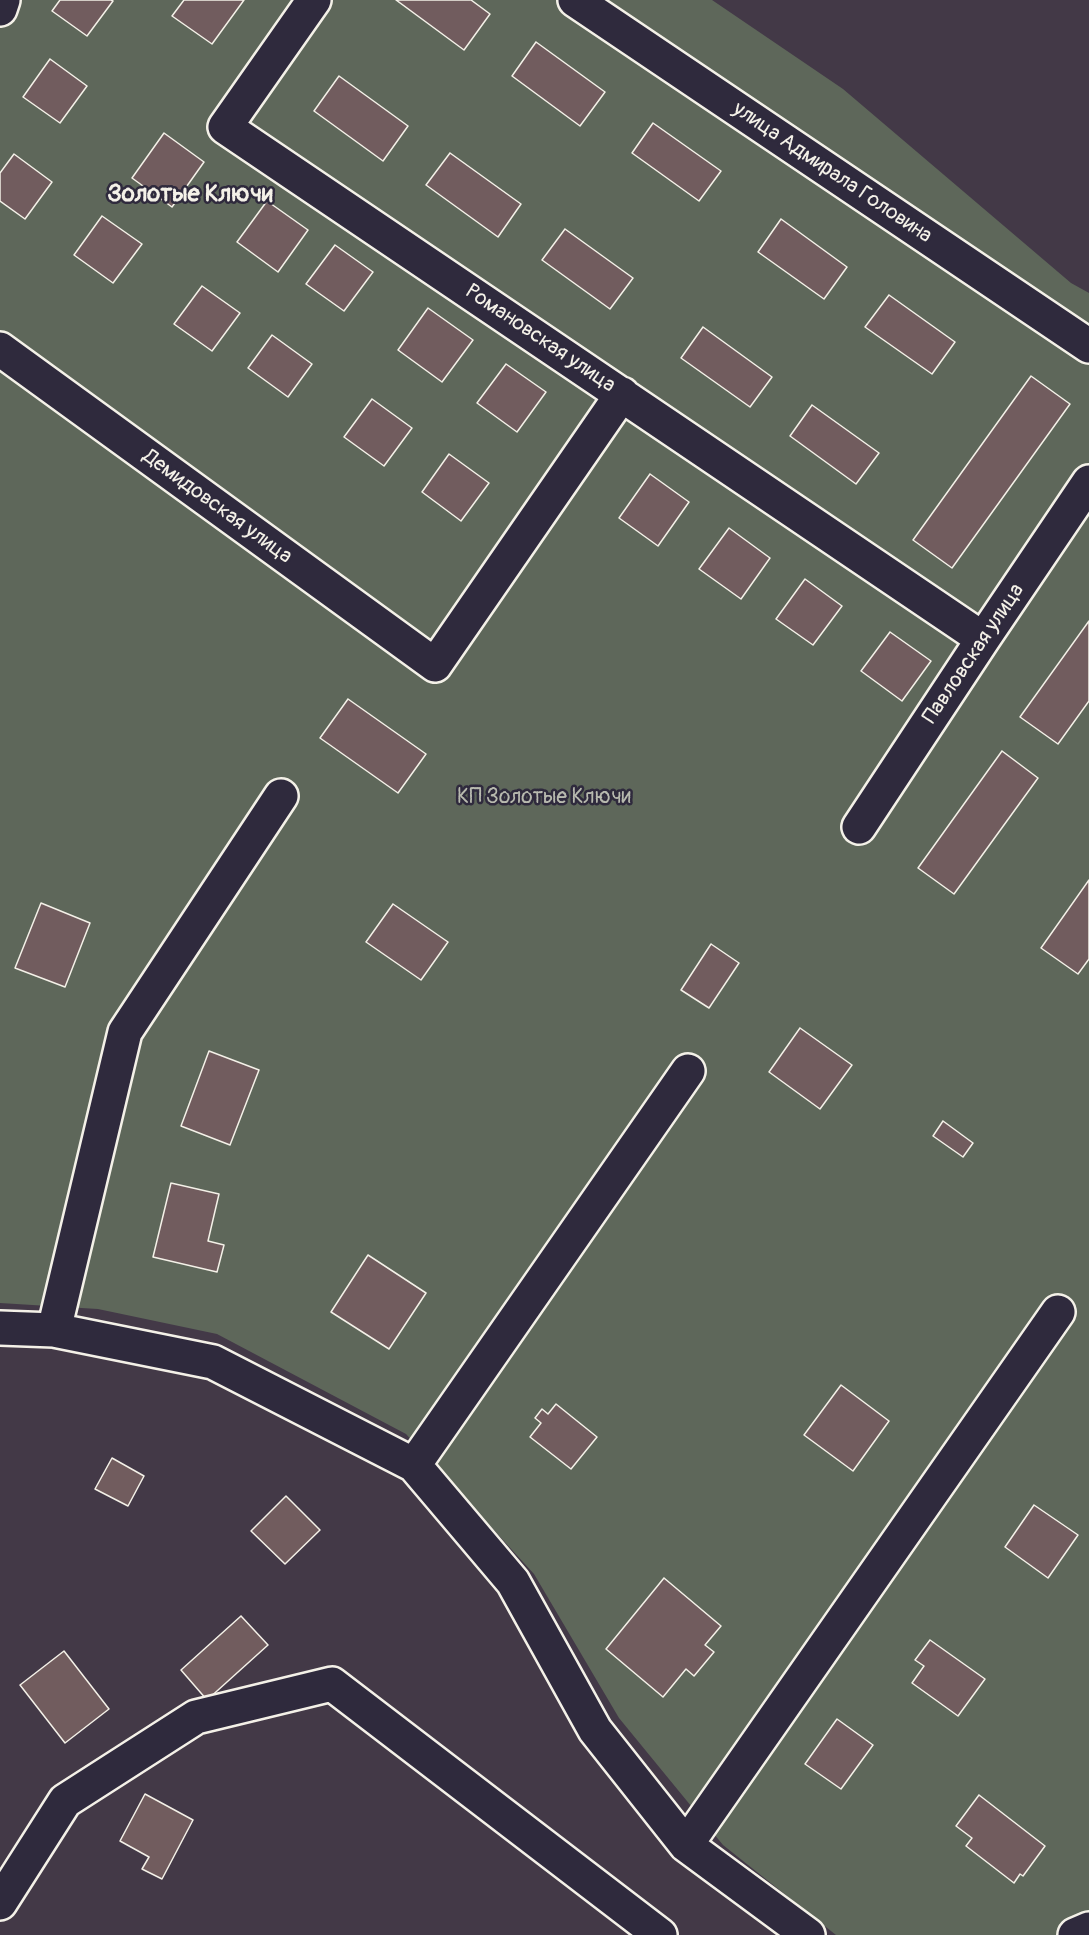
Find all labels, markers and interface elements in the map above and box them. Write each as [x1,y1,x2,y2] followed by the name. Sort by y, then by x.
[728,97,936,249] street label: улица Адмирала Головина
[107,181,273,209] district label: Золотые Ключи
[460,280,620,398] street label: Романовская улица
[137,444,297,570] street label: Демидовская улица
[918,579,1030,729] street label: Павловская улица
[457,785,631,811] park label: КП Золотые Ключи

